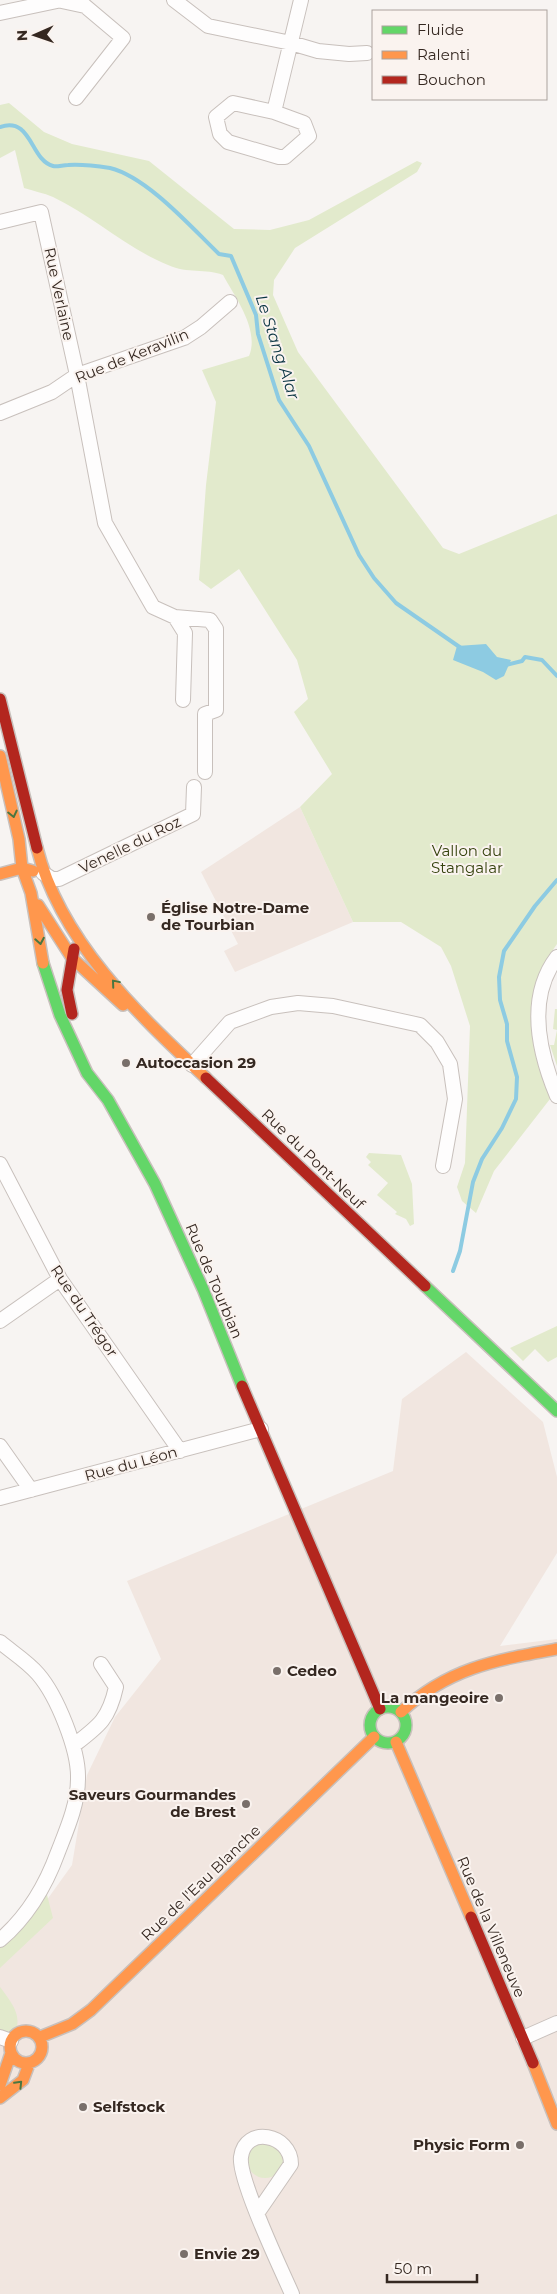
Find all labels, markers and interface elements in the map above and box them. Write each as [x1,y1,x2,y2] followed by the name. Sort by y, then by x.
[10,10,60,60] north arrow
[372,10,547,100] legend
[417,20,464,39] text: Fluide
[13,29,31,41] text: N
[417,45,470,64] text: Ralenti
[417,70,486,89] text: Bouchon
[40,246,79,342] street label: Rue Verlaine
[252,292,304,403] water label: Le Stang Alar
[72,324,191,387] street label: Rue de Keravilin
[7,810,18,818] one-way arrow
[76,812,184,877] street label: Venelle du Roz
[431,841,503,877] park label: Vallon du Stangalar
[161,898,309,934] place label: Église Notre-Dame de Tourbian
[145,911,157,923] marker: Église Notre-Dame de Tourbian
[34,937,44,946] one-way arrow
[113,980,121,989] one-way arrow
[135,1053,256,1072] place label: Autoccasion 29
[120,1057,132,1069] marker: Autoccasion 29
[258,1104,370,1213] street label: Rue du Pont-Neuf
[182,1220,247,1341] street label: Rue de Tourbian
[47,1261,122,1360] street label: Rue du Trégor
[82,1442,179,1485] street label: Rue du Léon
[287,1661,337,1680] place label: Cedeo
[271,1665,283,1677] marker: Cedeo
[381,1688,489,1707] place label: La mangeoire
[493,1692,505,1704] marker: La mangeoire
[69,1785,236,1821] place label: Saveurs Gourmandes de Brest
[240,1798,252,1810] marker: Saveurs Gourmandes de Brest
[137,1821,264,1945] street label: Rue de l'Eau Blanche
[453,1853,530,2000] street label: Rue de la Villeneuve
[13,2080,22,2089] one-way arrow
[93,2097,165,2116] place label: Selfstock
[77,2101,89,2113] marker: Selfstock
[413,2135,510,2154] place label: Physic Form
[514,2139,526,2151] marker: Physic Form
[194,2244,260,2263] place label: Envie 29
[178,2248,190,2260] marker: Envie 29
[387,2252,477,2284] scale bar
[394,2259,432,2278] text: 50 m

